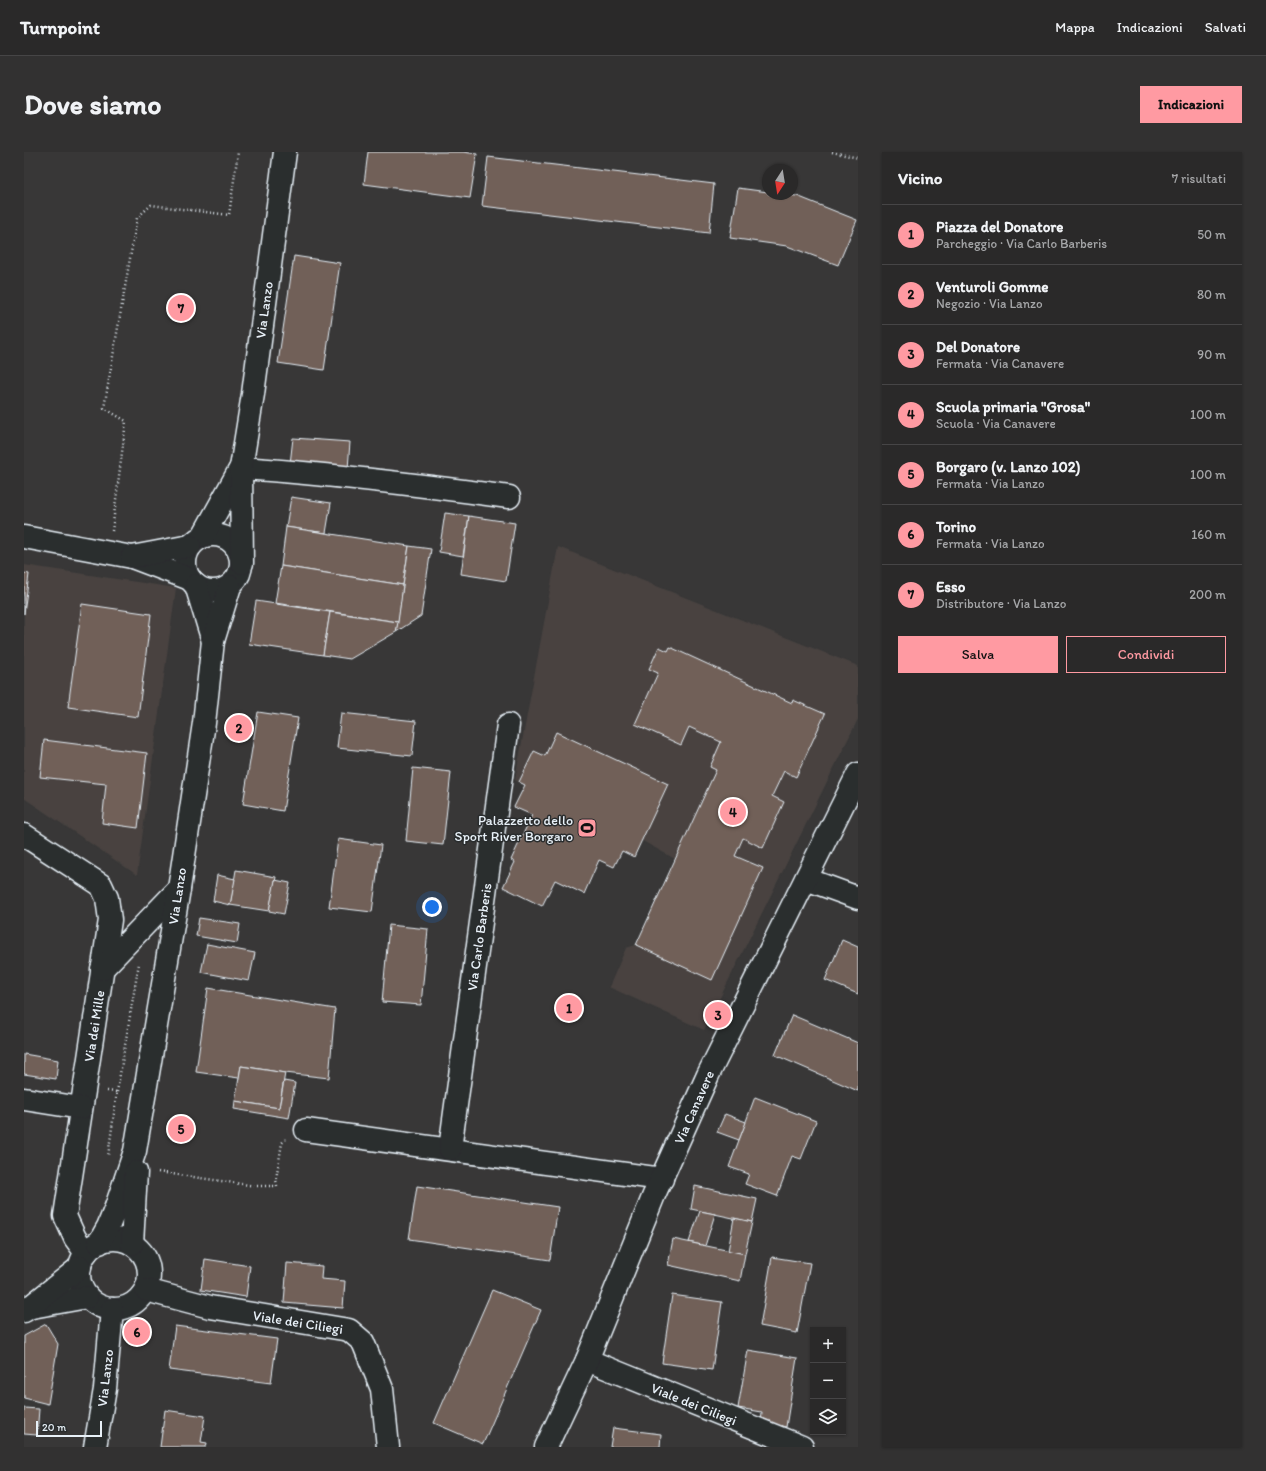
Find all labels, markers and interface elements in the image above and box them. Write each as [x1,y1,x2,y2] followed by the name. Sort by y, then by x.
[20,16,100,39] text: Turnpoint
[1055,19,1095,36] text: Mappa
[1117,19,1183,36] text: Indicazioni
[1205,19,1246,36] text: Salvati
[1140,86,1242,123] button: Indicazioni
[24,87,161,121] text: Dove siamo
[762,164,798,200] north arrow
[898,168,942,188] text: Vicino
[1172,171,1226,186] text: 7 risultati
[936,218,1063,236] text: Piazza del Donatore
[908,227,914,242] text: 1
[1197,227,1226,242] text: 50 m
[936,236,1107,251] text: Parcheggio · Via Carlo Barberis
[936,278,1049,296] text: Venturoli Gomme
[252,280,277,340] street label: Via Lanzo
[908,287,914,302] text: 2
[1197,287,1226,302] text: 80 m
[168,293,194,323] pin: 7
[936,296,1043,311] text: Negozio · Via Lanzo
[936,338,1020,356] text: Del Donatore
[907,347,915,362] text: 3
[1197,347,1226,362] text: 90 m
[936,356,1064,371] text: Fermata · Via Canavere
[936,398,1090,416] text: Scuola primaria "Grosa"
[907,407,915,422] text: 4
[1190,407,1226,422] text: 100 m
[936,416,1056,431] text: Scuola · Via Canavere
[936,458,1081,476] text: Borgaro (v. Lanzo 102)
[908,467,914,482] text: 5
[1190,467,1226,482] text: 100 m
[936,476,1045,491] text: Fermata · Via Lanzo
[936,518,976,536] text: Torino
[908,527,914,542] text: 6
[1191,527,1226,542] text: 160 m
[936,536,1045,551] text: Fermata · Via Lanzo
[936,578,965,596] text: Esso
[908,587,914,602] text: 7
[1189,587,1226,602] text: 200 m
[936,596,1066,611] text: Distributore · Via Lanzo
[898,636,1058,673] button: Salva
[1066,636,1226,673] button: Condividi
[226,713,252,743] pin: 2
[720,797,746,827] pin: 4
[455,812,573,845] place label: Palazzetto dello Sport River Borgaro
[576,817,598,839] sports icon: Palazzetto dello Sport River Borgaro
[165,866,190,926] street label: Via Lanzo
[464,882,495,992] street label: Via Carlo Barberis
[422,897,442,917] your location
[80,989,109,1063] street label: Via dei Mille
[556,993,582,1023] pin: 1
[705,1000,731,1030] pin: 3
[671,1068,718,1147] street label: Via Canavere
[168,1114,194,1144] pin: 5
[252,1307,344,1338] street label: Viale dei Ciliegi
[124,1317,150,1347] pin: 6
[810,1327,846,1435] map controls
[810,1327,846,1363] button: +
[94,1348,117,1408] street label: Via Lanzo
[810,1363,846,1399] button: −
[648,1380,739,1429] street label: Viale dei Ciliegi
[810,1399,846,1435] button: layers
[36,1419,102,1438] scale bar
[42,1421,66,1434] text: 20 m

